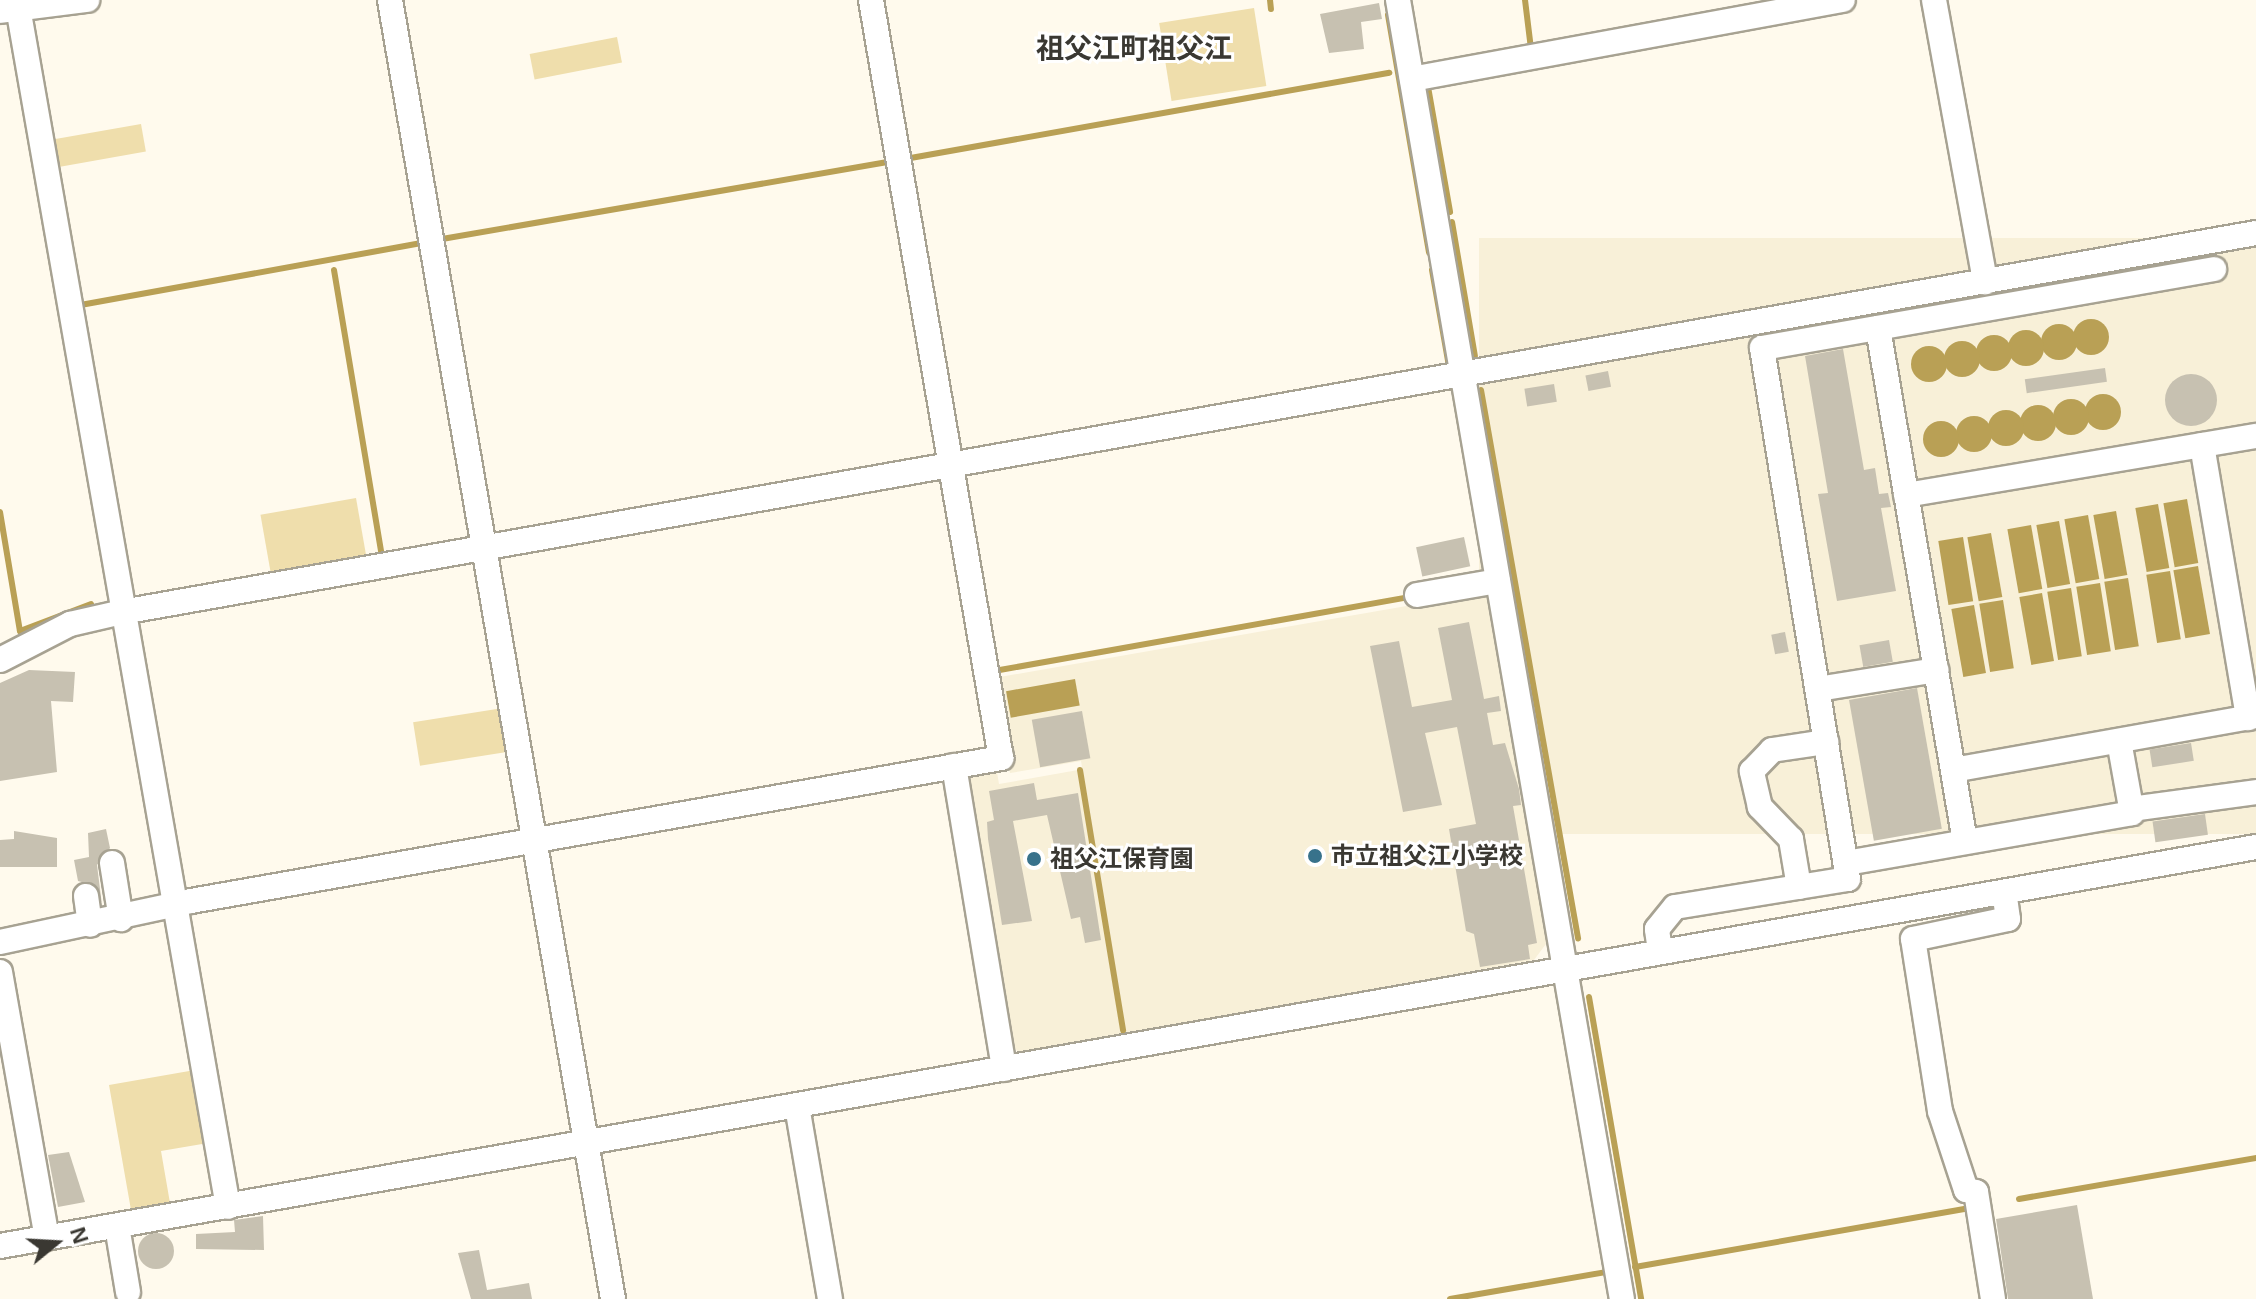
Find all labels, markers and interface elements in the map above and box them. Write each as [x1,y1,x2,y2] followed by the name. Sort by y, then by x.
[1036,32,1232,66] district label: 祖父江町祖父江
[1331,842,1523,870] place label: 市立祖父江小学校
[1050,845,1194,873] place label: 祖父江保育園
[1306,847,1324,865] marker: 市立祖父江小学校
[1025,850,1043,868] marker: 祖父江保育園
[16,1203,96,1283] north arrow
[65,1224,94,1247] text: N

